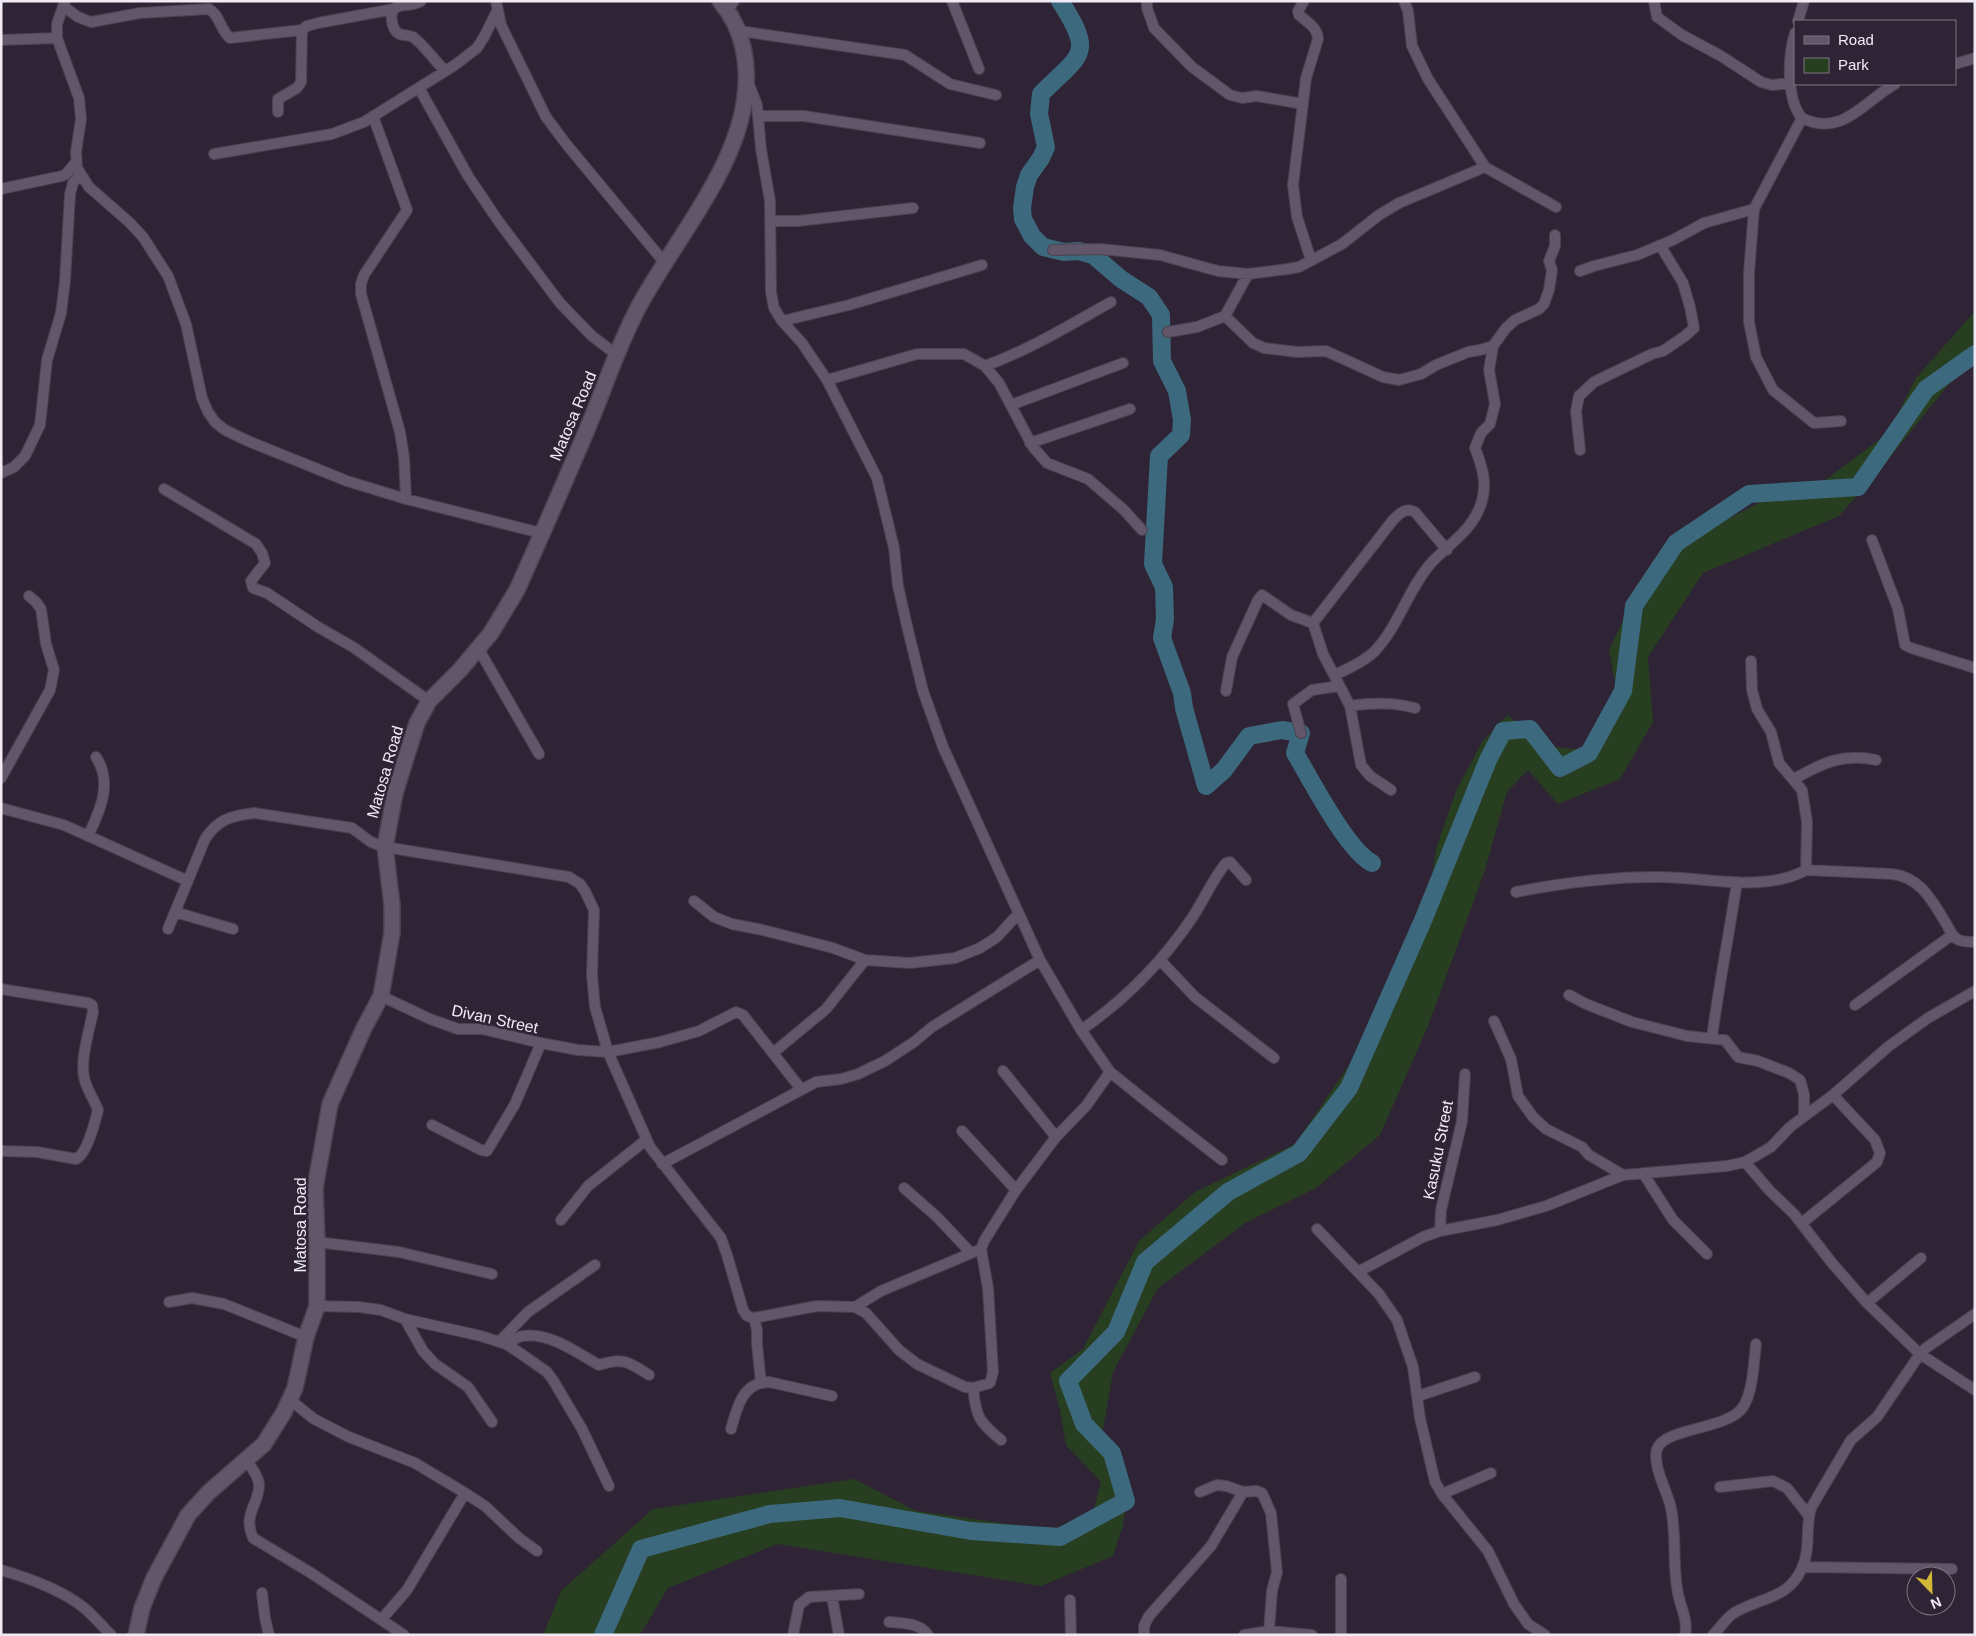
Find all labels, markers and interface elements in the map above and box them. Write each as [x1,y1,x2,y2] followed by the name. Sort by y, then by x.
[1794,20,1956,85] legend
[1838,31,1874,48] text: Road
[1838,56,1869,73] text: Park
[547,369,599,463] street label: Matosa Road
[364,724,406,820] street label: Matosa Road
[450,1002,540,1037] street label: Divan Street
[1420,1099,1456,1201] street label: Kasuku Street
[292,1177,309,1273] street label: Matosa Road
[1906,1566,1956,1616] north arrow
[1928,1594,1944,1612] text: N

